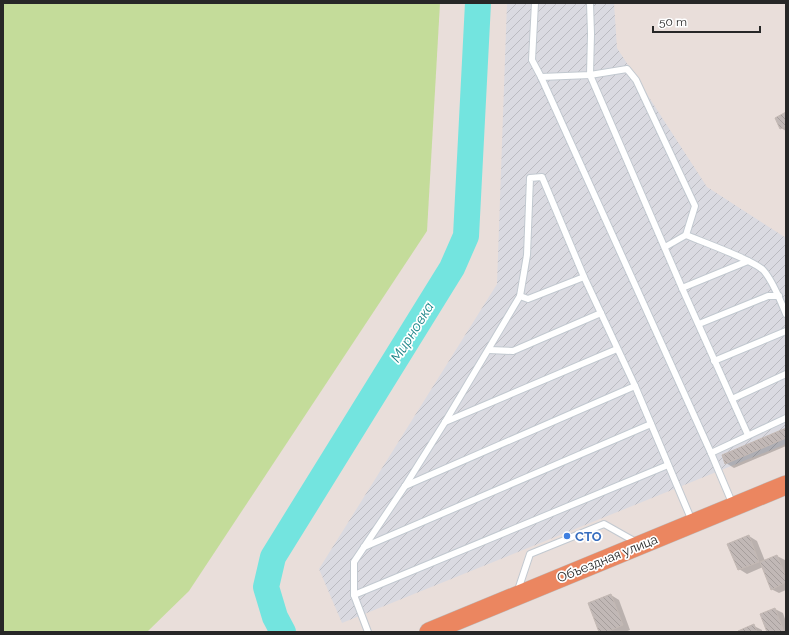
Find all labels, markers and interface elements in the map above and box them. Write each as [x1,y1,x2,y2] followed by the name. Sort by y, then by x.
[653,8,760,34] scale bar
[659,15,687,29] text: 50 m
[387,299,437,365] water label: Мирновка
[575,529,602,544] place label: СТО
[555,531,660,586] street label: Объездная улица
[562,531,572,541] marker: СТО

